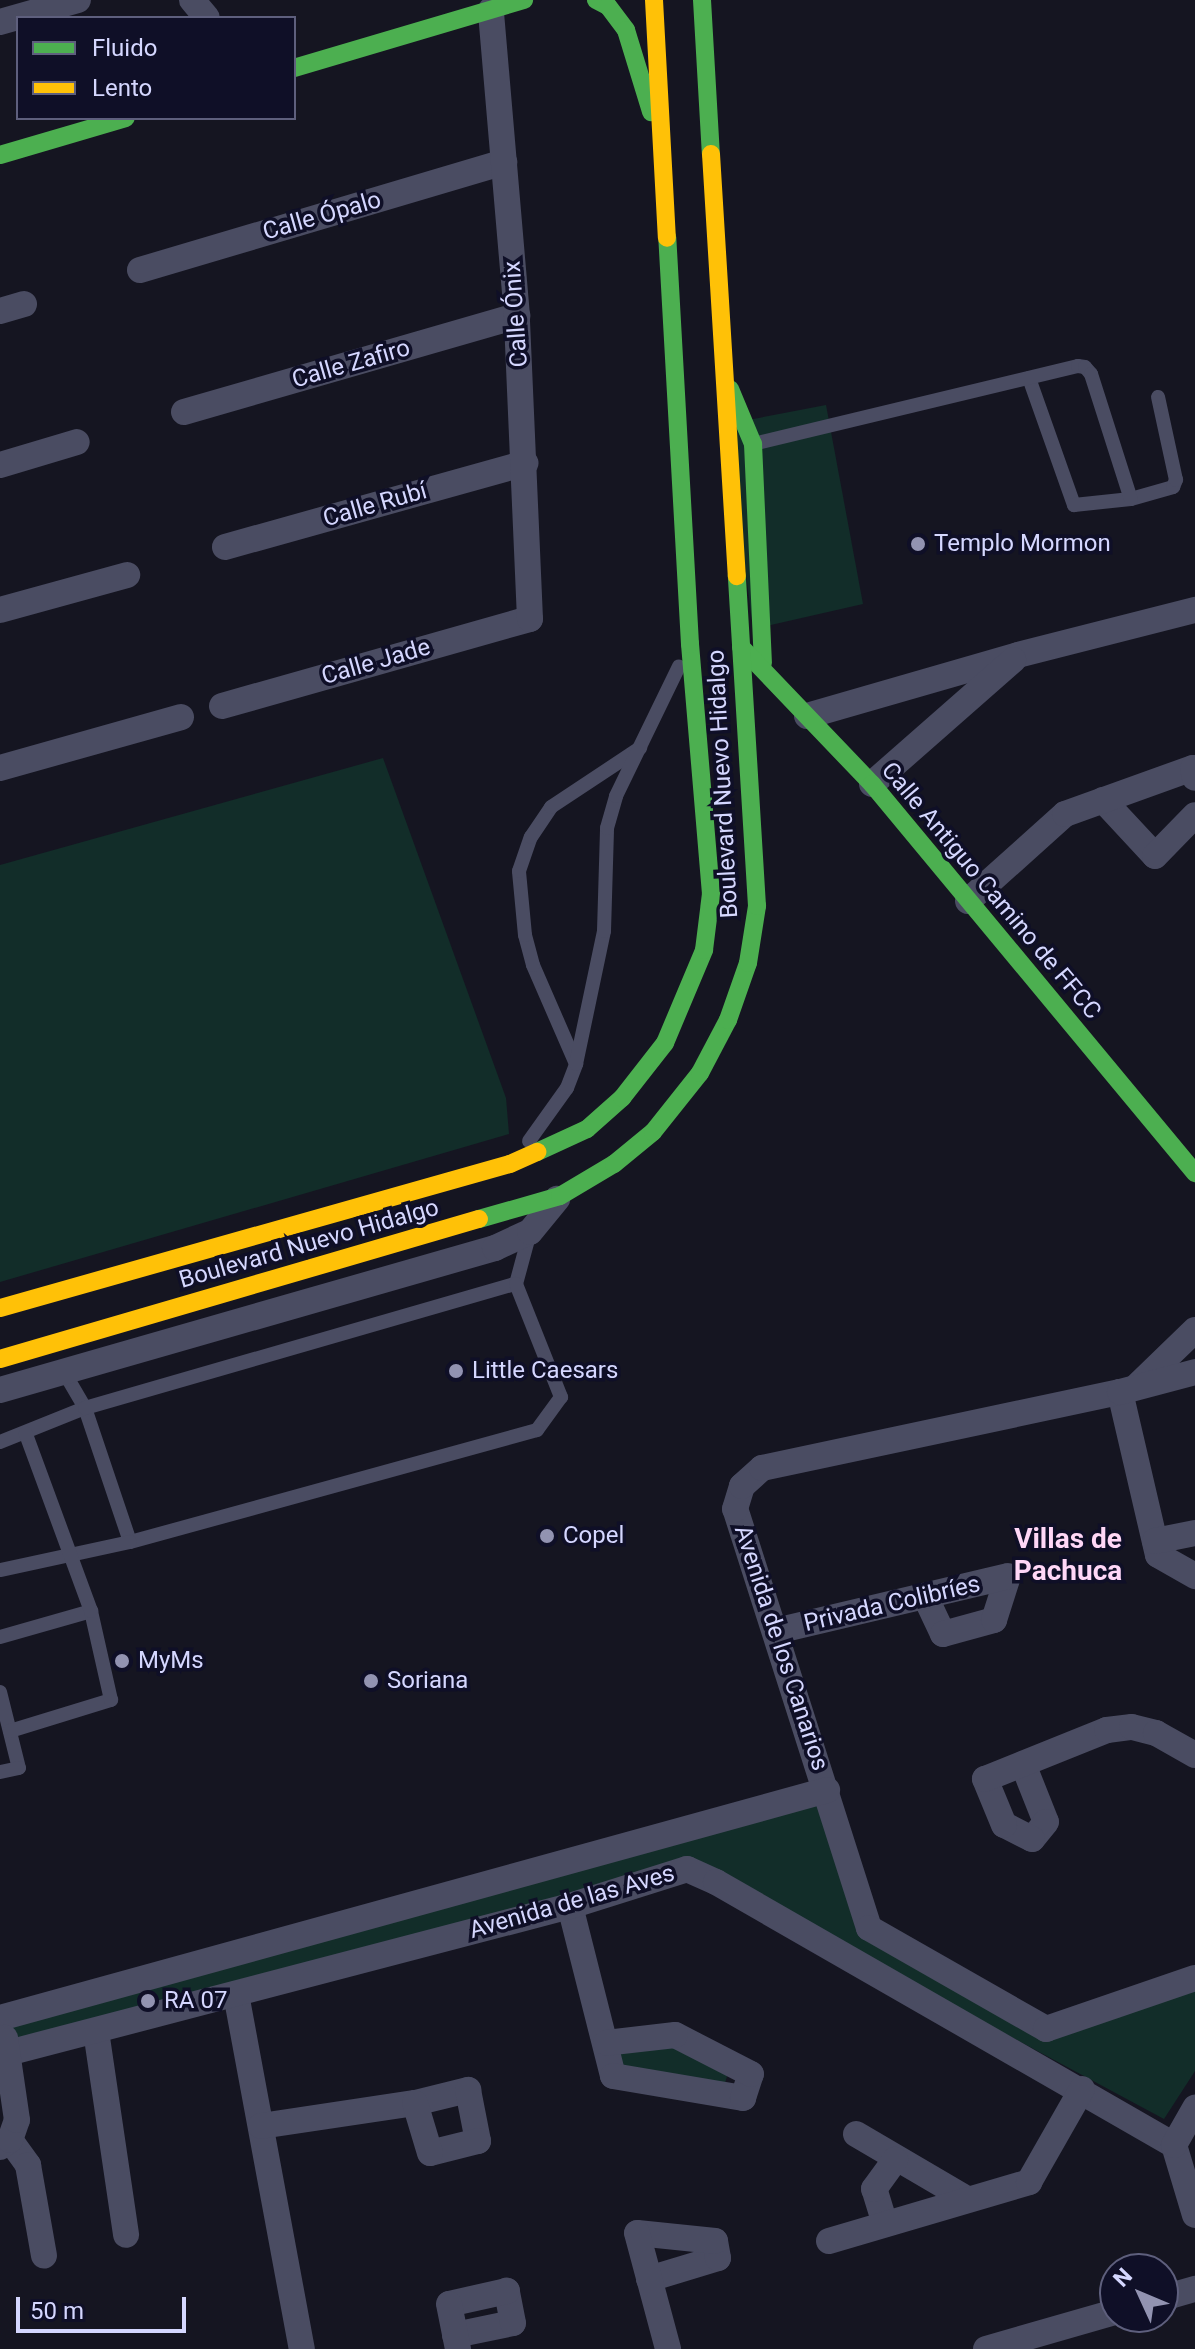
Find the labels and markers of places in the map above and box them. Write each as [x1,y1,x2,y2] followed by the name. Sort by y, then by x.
[934,530,1111,558] place label: Templo Mormon
[909,535,927,553] marker: Templo Mormon
[472,1357,618,1385] place label: Little Caesars
[447,1362,465,1380] marker: Little Caesars
[563,1522,624,1550] place label: Copel
[538,1527,556,1545] marker: Copel
[138,1647,204,1675] place label: MyMs
[113,1652,131,1670] marker: MyMs
[387,1667,468,1695] place label: Soriana
[362,1672,380,1690] marker: Soriana
[164,1987,227,2015] place label: RA 07
[139,1992,157,2010] marker: RA 07

